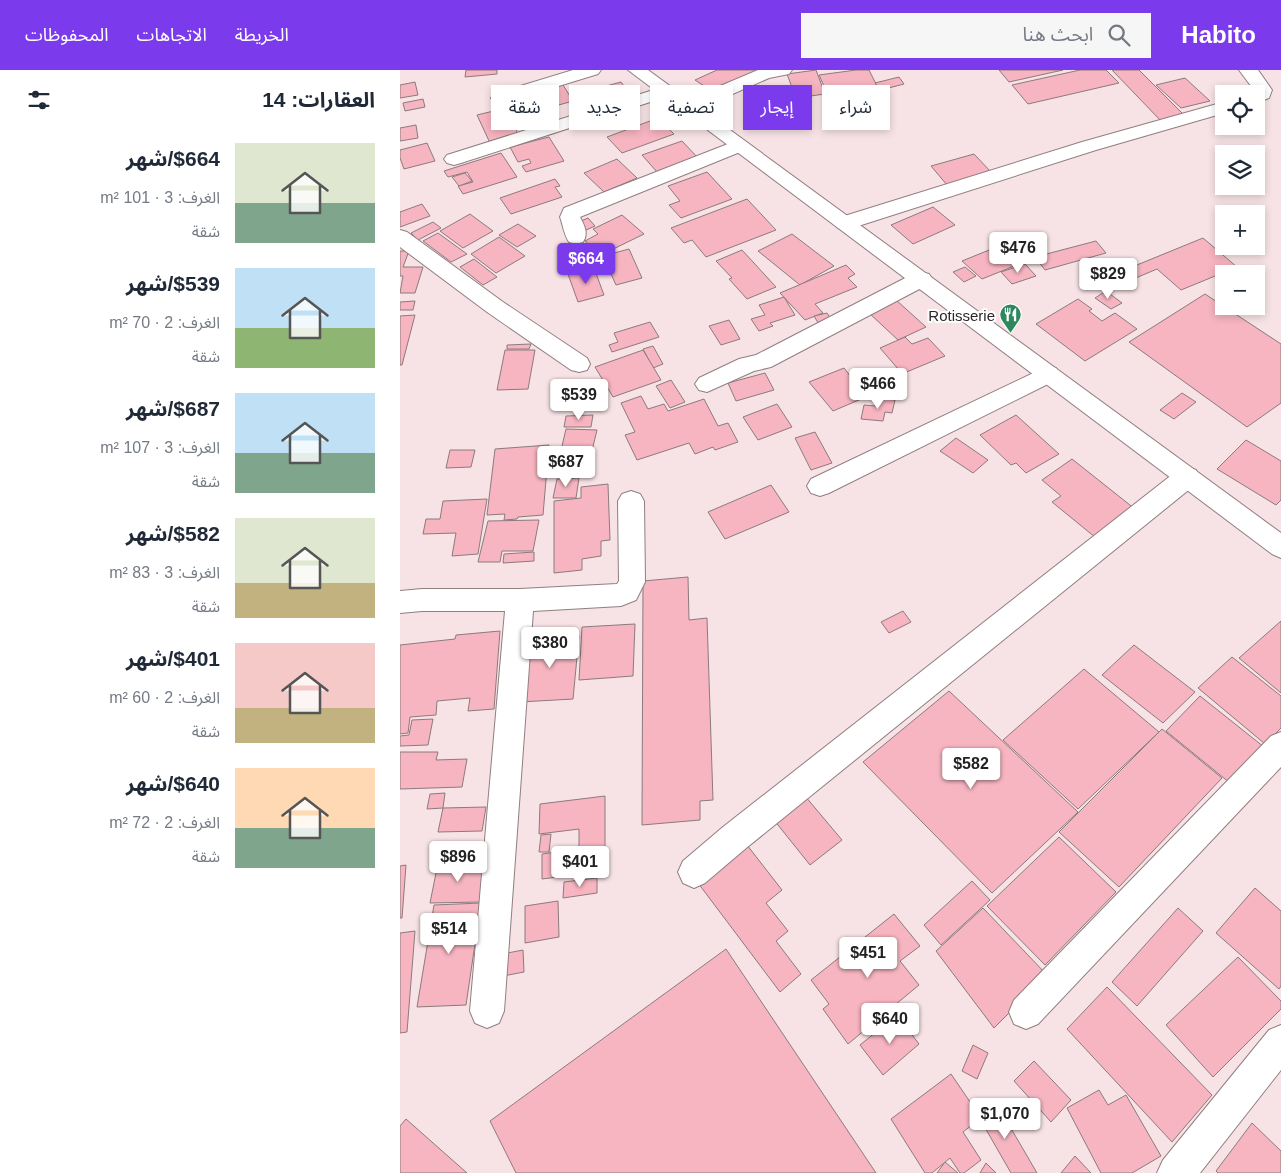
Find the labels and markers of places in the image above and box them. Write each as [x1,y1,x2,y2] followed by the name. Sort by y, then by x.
[988,232,1048,274] pin: $476
[556,242,616,285] pin: $664
[1078,258,1138,300] pin: $829
[999,303,1023,334] restaurant icon: Rotisserie
[928,307,995,324] place label: Rotisserie
[848,368,908,410] pin: $466
[549,378,609,421] pin: $539
[536,446,596,488] pin: $687
[520,626,580,669] pin: $380
[941,748,1001,790] pin: $582
[428,840,488,883] pin: $896
[550,846,610,888] pin: $401
[419,912,479,955] pin: $514
[838,936,898,979] pin: $451
[860,1002,920,1045] pin: $640
[964,1098,1046,1140] pin: $1,070

